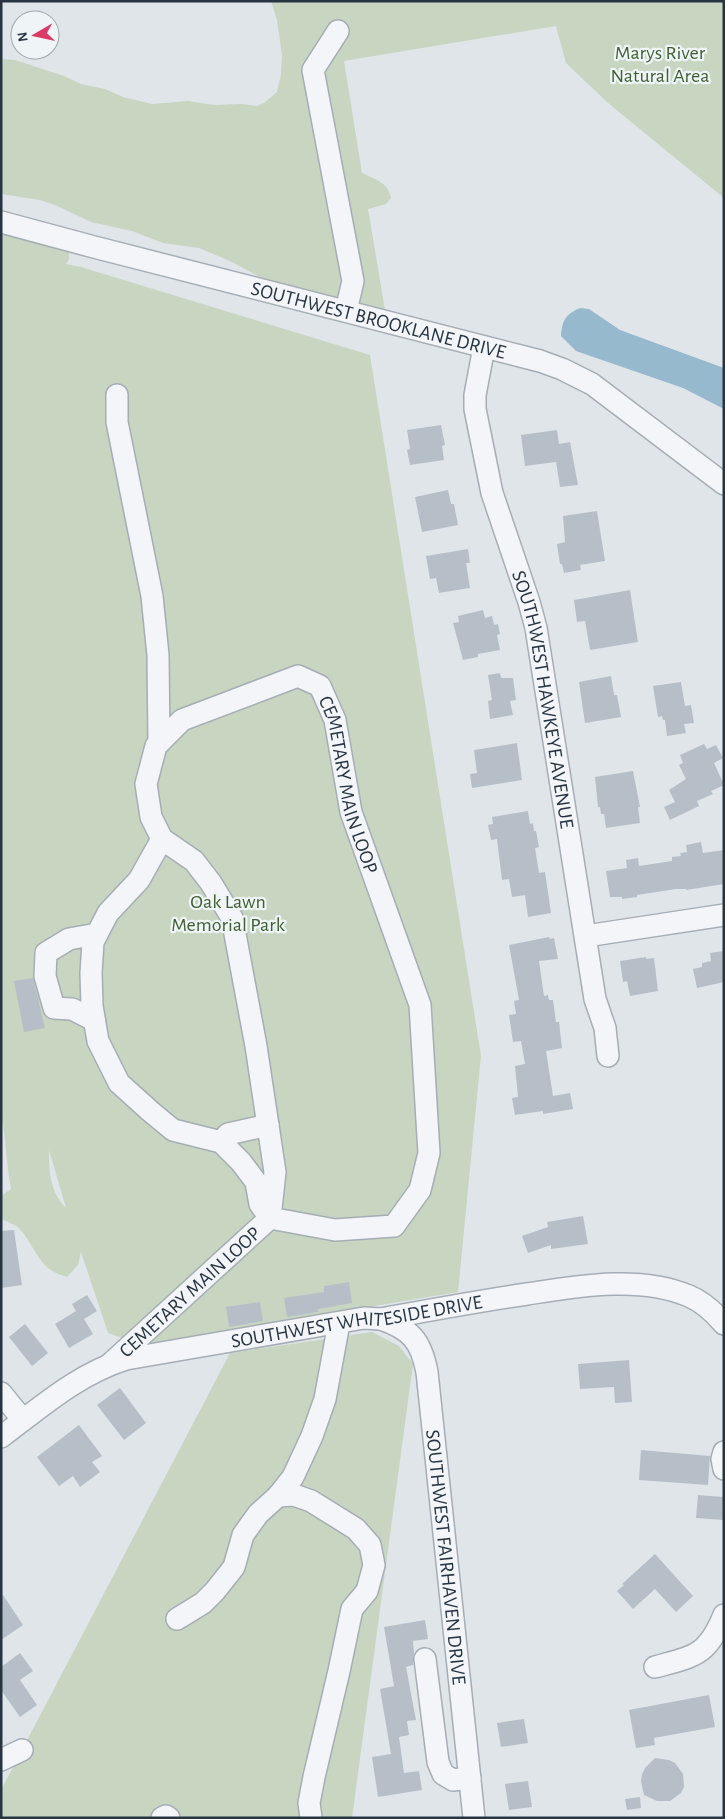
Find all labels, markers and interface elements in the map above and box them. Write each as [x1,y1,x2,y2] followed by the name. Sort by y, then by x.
[10,10,60,60] north arrow
[15,31,31,43] text: N
[611,43,709,86] park label: Marys River Natural Area
[249,279,508,363] street label: SOUTHWEST BROOKLANE DRIVE
[508,568,577,830] street label: SOUTHWEST HAWKEYE AVENUE
[315,693,381,876] street label: CEMETARY MAIN LOOP
[171,892,285,935] park label: Oak Lawn Memorial Park
[116,1223,265,1361] street label: CEMETARY MAIN LOOP
[230,1292,484,1352] street label: SOUTHWEST WHITESIDE DRIVE
[422,1428,469,1686] street label: SOUTHWEST FAIRHAVEN DRIVE

